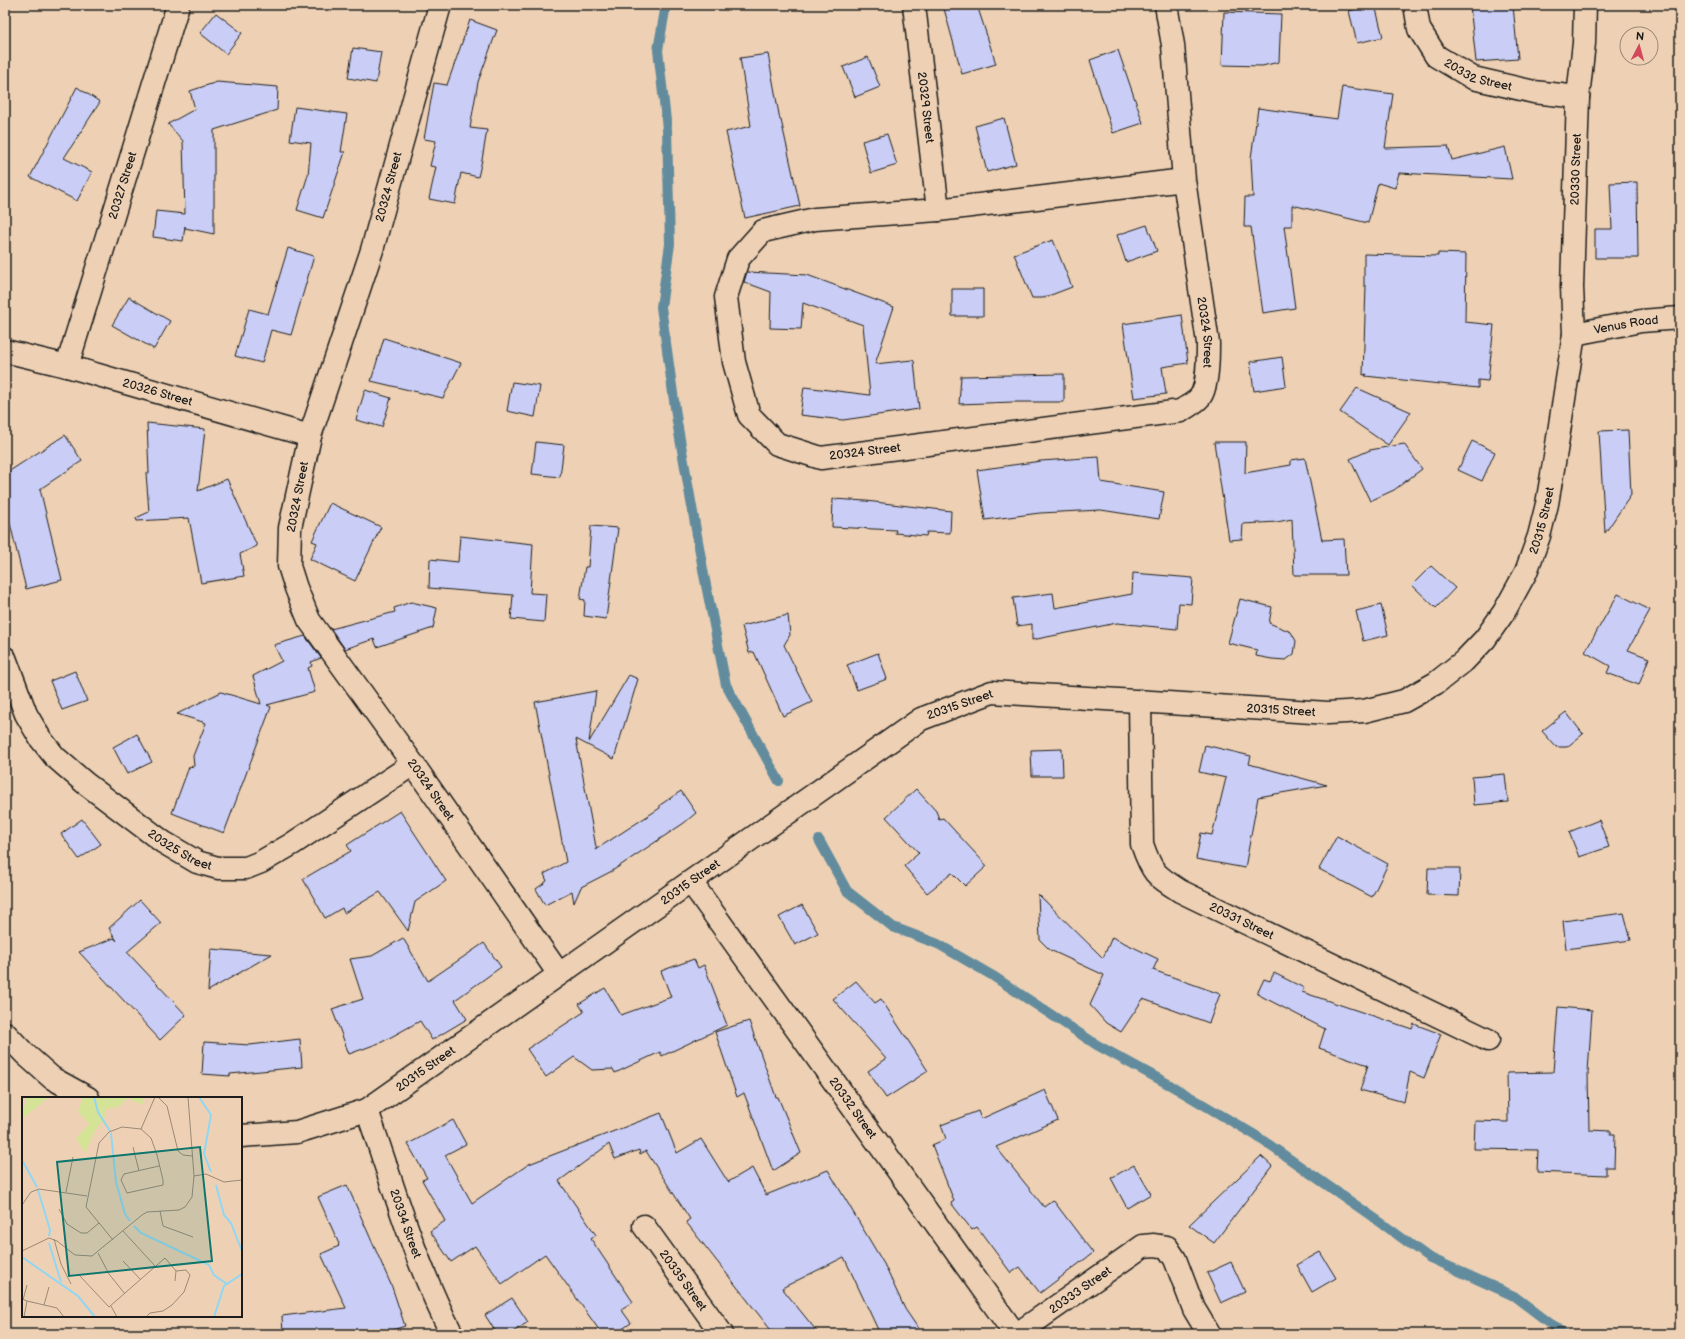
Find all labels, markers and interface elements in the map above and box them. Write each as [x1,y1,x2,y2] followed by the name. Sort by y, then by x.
[1619,26,1659,66] north arrow
[1635,30,1645,43] text: N
[1441,55,1514,94] street label: 20332 Street
[914,71,938,144] street label: 20329 Street
[1567,133,1584,206] street label: 20330 Street
[105,149,140,221] street label: 20327 Street
[372,150,406,224] street label: 20324 Street
[1194,296,1216,369] street label: 20324 Street
[1593,312,1659,337] street label: Venus Road
[121,375,194,409] street label: 20326 Street
[829,440,902,464] street label: 20324 Street
[284,460,312,534] street label: 20324 Street
[1526,485,1557,556] street label: 20315 Street
[925,687,995,723] street label: 20315 Street
[1246,700,1316,720] street label: 20315 Street
[404,756,458,824] street label: 20324 Street
[145,826,214,873] street label: 20325 Street
[658,856,723,908] street label: 20315 Street
[1207,899,1277,943] street label: 20331 Street
[393,1043,458,1095] street label: 20315 Street
[826,1074,880,1142] street label: 20332 Street
[22,1097,242,1317] inset map
[387,1187,425,1261] street label: 20334 Street
[656,1247,711,1314] street label: 20335 Street
[1046,1263,1114,1317] street label: 20333 Street

